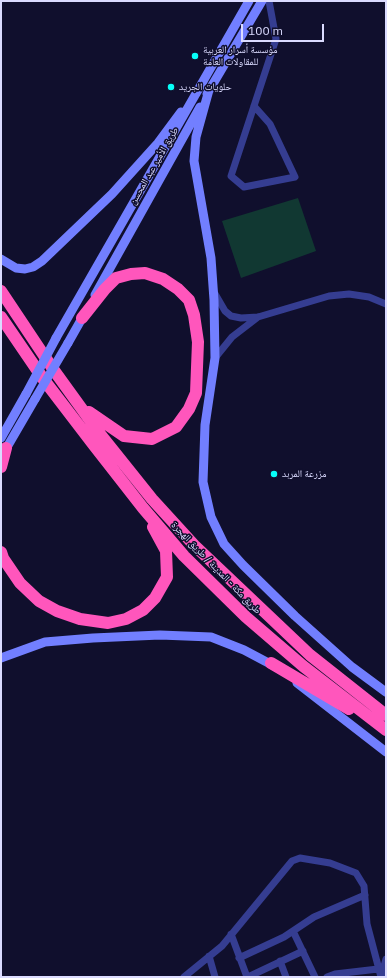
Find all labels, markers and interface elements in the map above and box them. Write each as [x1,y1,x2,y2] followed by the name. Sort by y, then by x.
[243,16,326,42] scale bar
[248,23,283,38] text: 100 m
[203,44,277,68] place label: مؤسسة أسرار العربية للمقاولات العامة
[190,51,200,61] marker: مؤسسة أسرار العربية للمقاولات العامة
[179,81,232,93] place label: حلويات الجريد
[166,82,176,92] marker: حلويات الجريد
[127,125,181,207] street label: طريق الأمير عبد المحسن
[282,468,327,480] place label: مزرعة المربد
[269,469,279,479] marker: مزرعة المربد
[169,519,263,617] street label: طريق مكة - المدينة / طريق الهجرة

